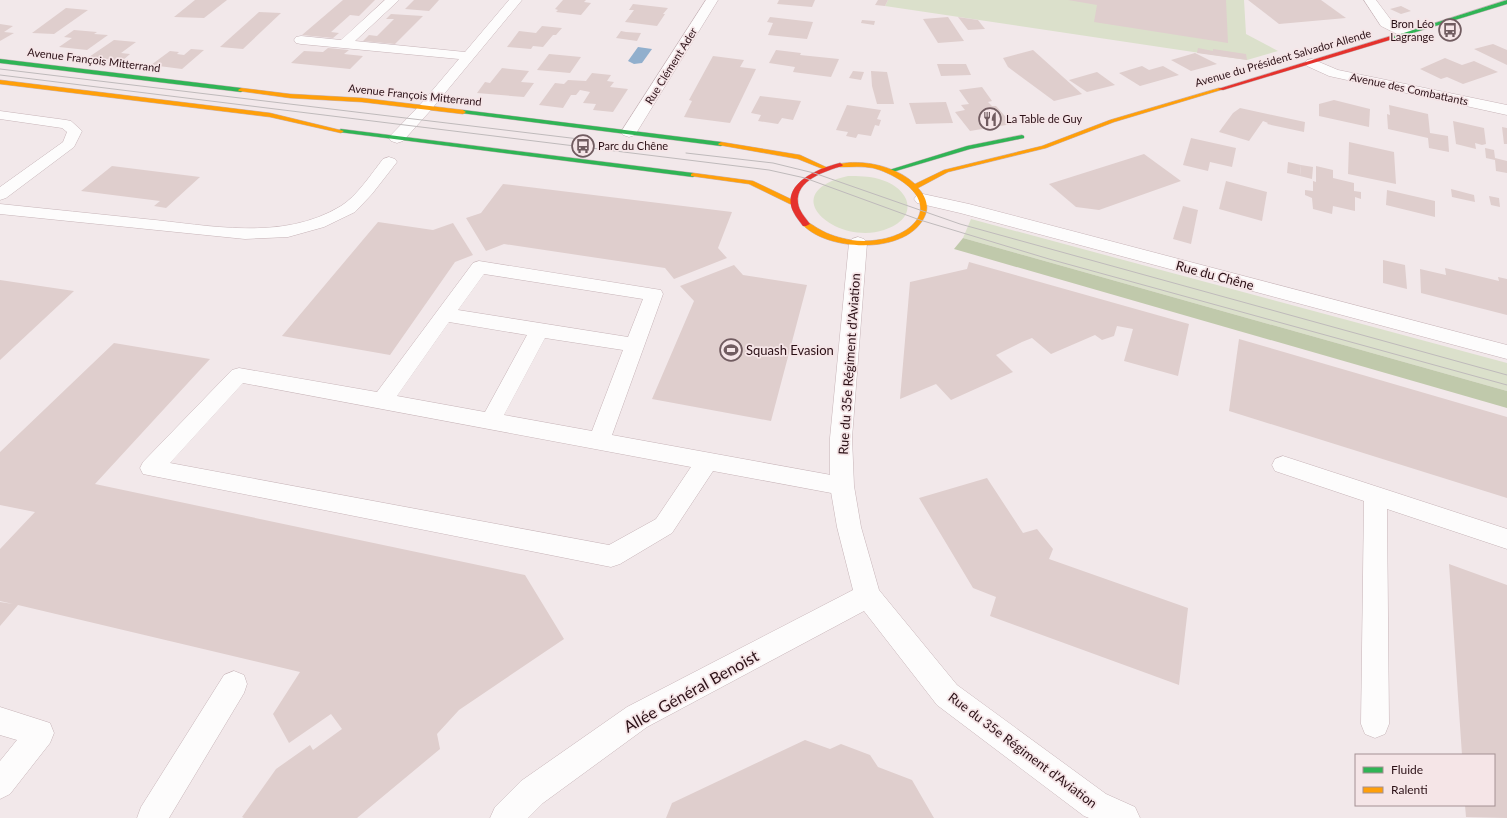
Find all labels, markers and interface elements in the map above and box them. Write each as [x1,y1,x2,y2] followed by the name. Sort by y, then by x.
[1390,17,1434,43] place label: Bron Léo Lagrange
[1437,17,1463,43] bus stop icon: Bron Léo Lagrange
[642,25,699,106] street label: Rue Clément Ader
[1193,26,1373,89] street label: Avenue du Président Salvador Allende
[27,45,161,74] street label: Avenue François Mitterrand
[1349,70,1470,107] street label: Avenue des Combattants
[348,81,482,108] street label: Avenue François Mitterrand
[977,106,1003,132] restaurant icon: La Table de Guy
[1006,112,1083,125] place label: La Table de Guy
[570,133,596,159] bus stop icon: Parc du Chêne
[598,139,668,152] place label: Parc du Chêne
[1174,257,1256,293] street label: Rue du Chêne
[835,273,863,455] street label: Rue du 35e Régiment d'Aviation
[718,337,744,363] sports icon: Squash Evasion
[746,342,834,358] place label: Squash Evasion
[620,645,762,736] street label: Allée Général Benoist
[946,689,1100,811] street label: Rue du 35e Régiment d'Aviation
[1355,754,1495,806] legend
[1391,762,1423,777] text: Fluide
[1391,782,1428,797] text: Ralenti

